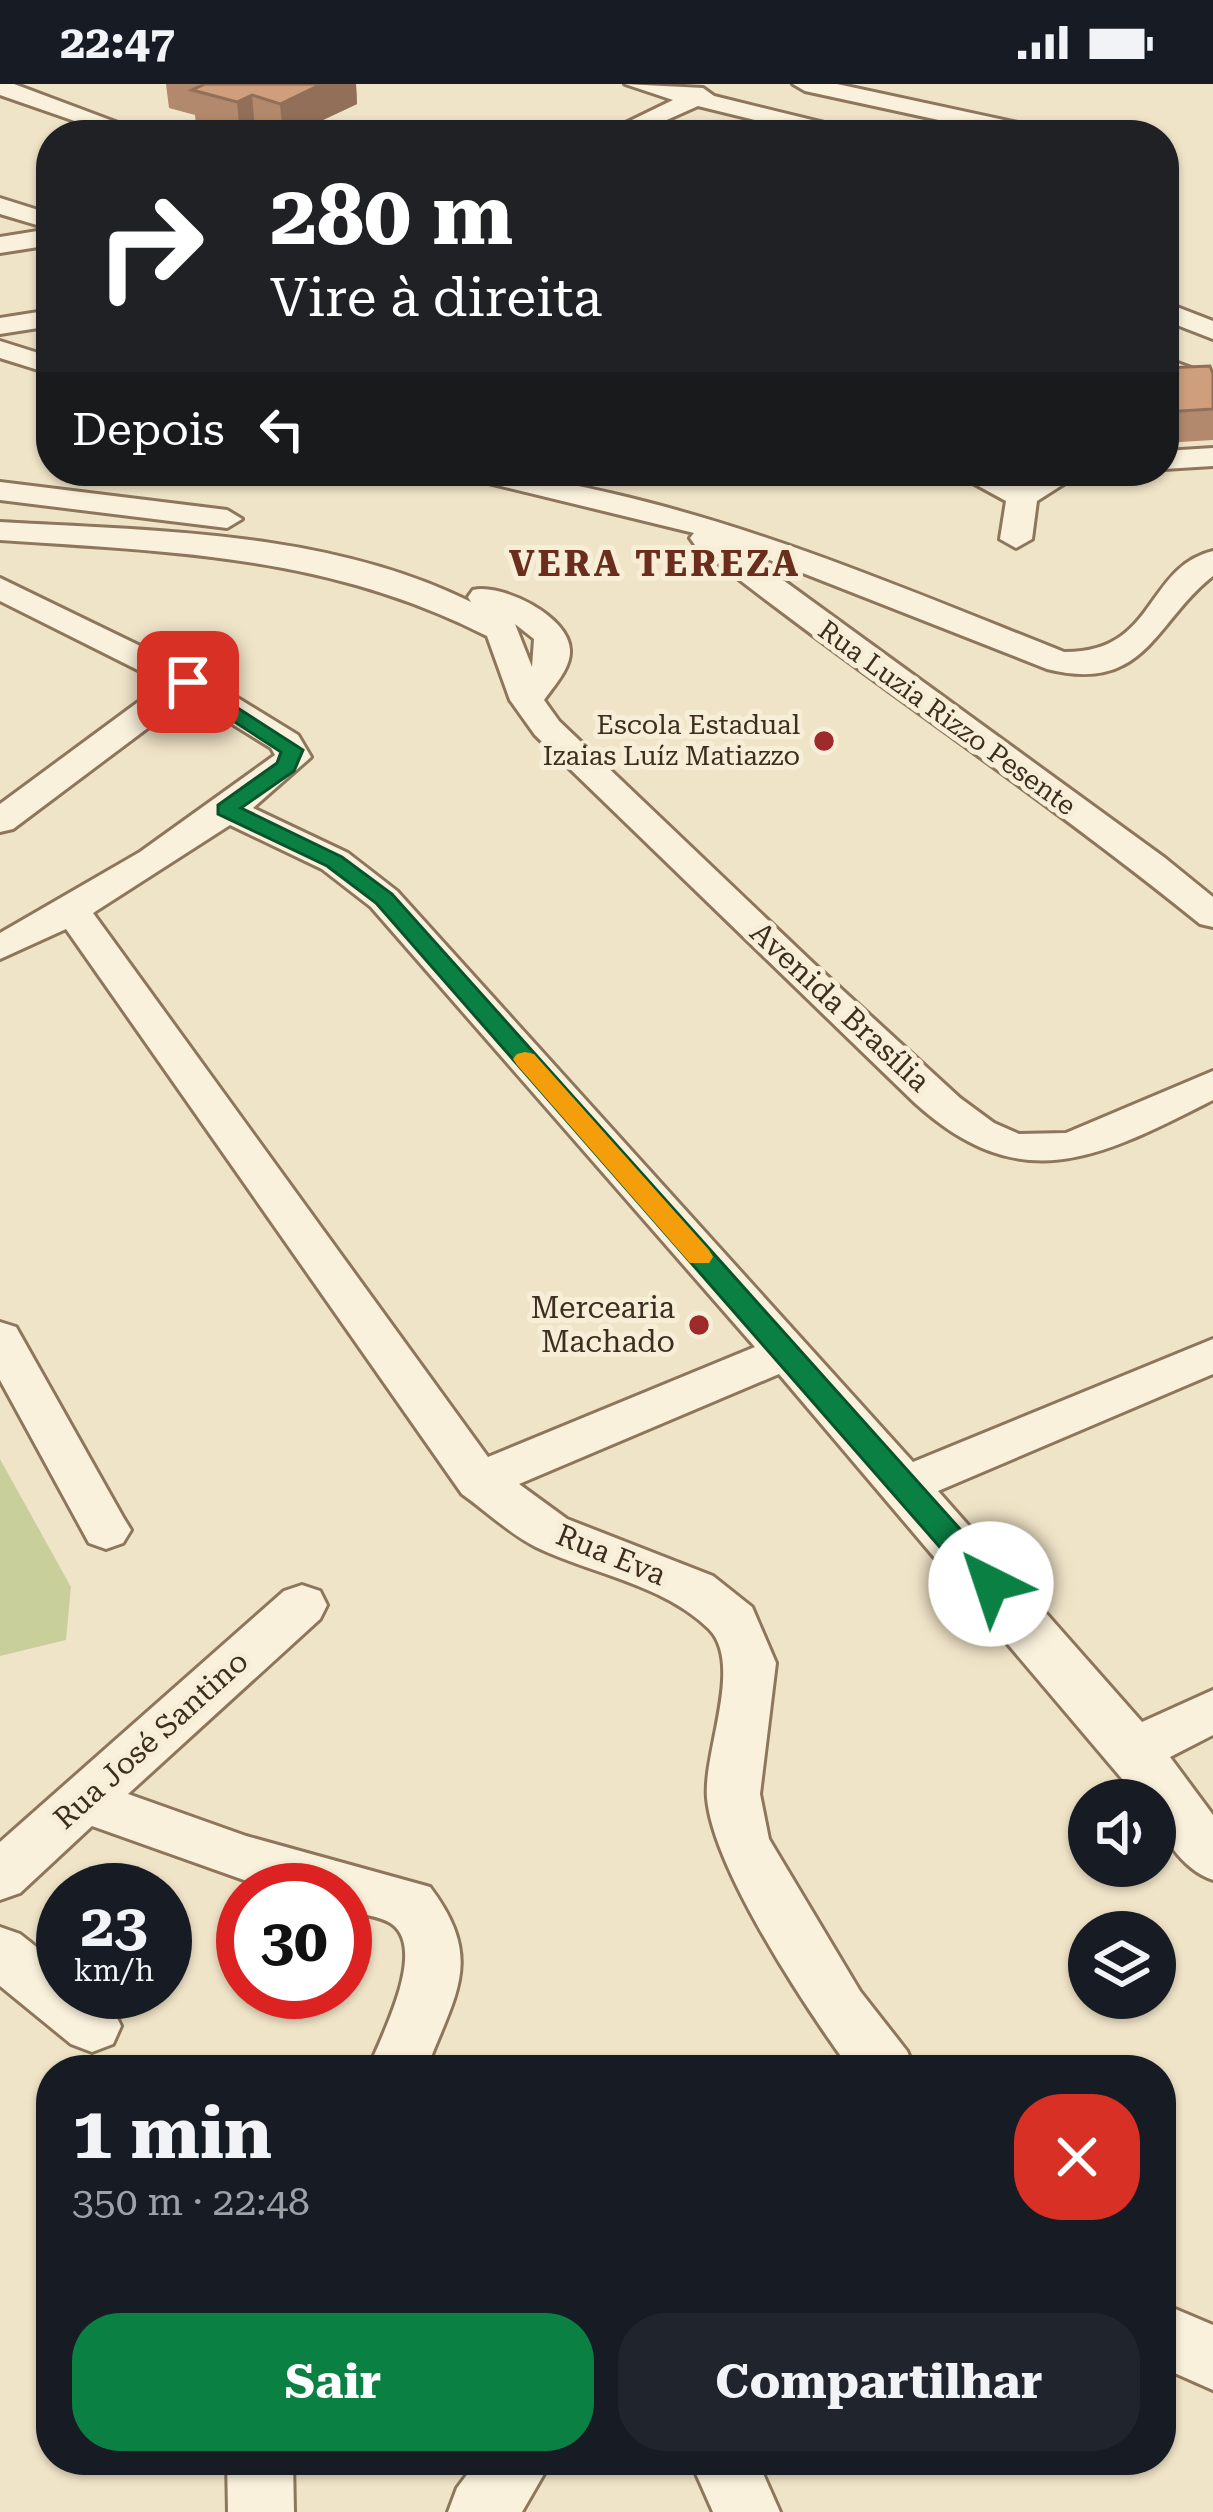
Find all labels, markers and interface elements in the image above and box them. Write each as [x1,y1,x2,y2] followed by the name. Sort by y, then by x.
[60,16,175,69] text: 22:47
[270,166,513,264] text: 280 m
[72,168,228,324] icon: right
[270,266,602,329] text: Vire à direita
[249,396,315,462] icon: left
[72,403,225,456] text: Depois
[509,543,801,585] district label: VERA TEREZA
[812,614,1082,822] street label: Rua Luzia Rizzo Pesente
[137,631,239,733] pin
[155,649,221,715] icon: arrive
[543,709,800,772] place label: Escola Estadual Izaias Luíz Matiazzo
[811,728,837,754] marker: Escola Estadual Izaias Luíz Matiazzo
[743,915,937,1099] street label: Avenida Brasília
[531,1290,675,1359] place label: Mercearia Machado
[686,1312,712,1338] marker: Mercearia Machado
[551,1517,671,1592] street label: Rua Eva
[928,1521,1054,1647] position arrow
[46,1643,255,1836] street label: Rua José Santino
[1068,1779,1176,2019] map controls
[1068,1779,1176,1887] button: sound
[216,1863,372,2019] speed limit sign: 30
[80,1890,148,1961] text: 23
[1068,1911,1176,2019] button: layers
[74,1953,154,1988] text: km/h
[72,2091,272,2176] text: 1 min
[1014,2094,1140,2220] button: close
[72,2179,310,2225] text: 350 m · 22:48
[72,2313,594,2451] button: Sair
[618,2313,1140,2451] button: Compartilhar

